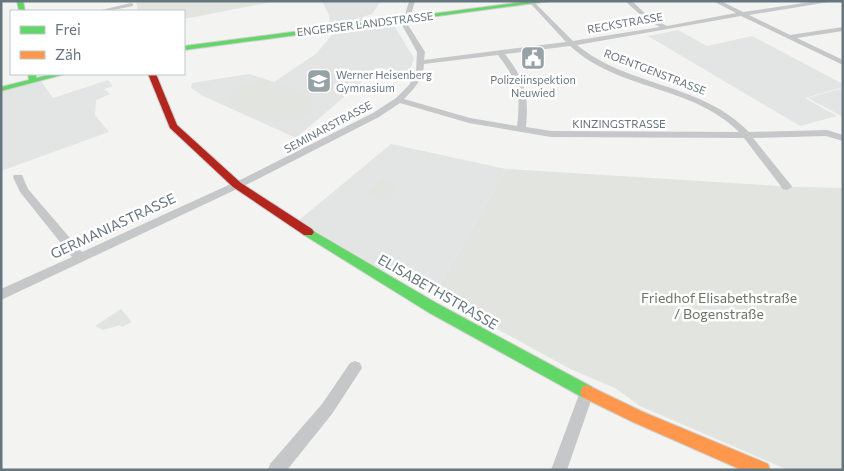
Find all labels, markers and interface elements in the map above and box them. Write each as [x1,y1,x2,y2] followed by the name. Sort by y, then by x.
[296,9,434,38] street label: ENGERSER LANDSTRASSE
[586,9,664,36] street label: RECKSTRASSE
[10,10,185,75] legend
[55,20,81,38] text: Frei
[55,45,81,63] text: Zäh
[520,45,546,71] public building icon: Polizeiinspektion Neuwied
[602,46,708,97] street label: ROENTGENSTRASSE
[306,68,332,94] school or university icon: Werner Heisenberg Gymnasium
[336,68,432,94] place label: Werner Heisenberg Gymnasium
[490,73,576,99] place label: Polizeiinspektion Neuwied
[282,98,374,155] street label: SEMINARSTRASSE
[572,117,666,130] street label: KINZINGSTRASSE
[48,189,178,262] street label: GERMANIASTRASSE
[375,250,501,333] street label: ELISABETHSTRASSE
[641,289,797,322] park label: Friedhof Elisabethstraße / Bogenstraße

